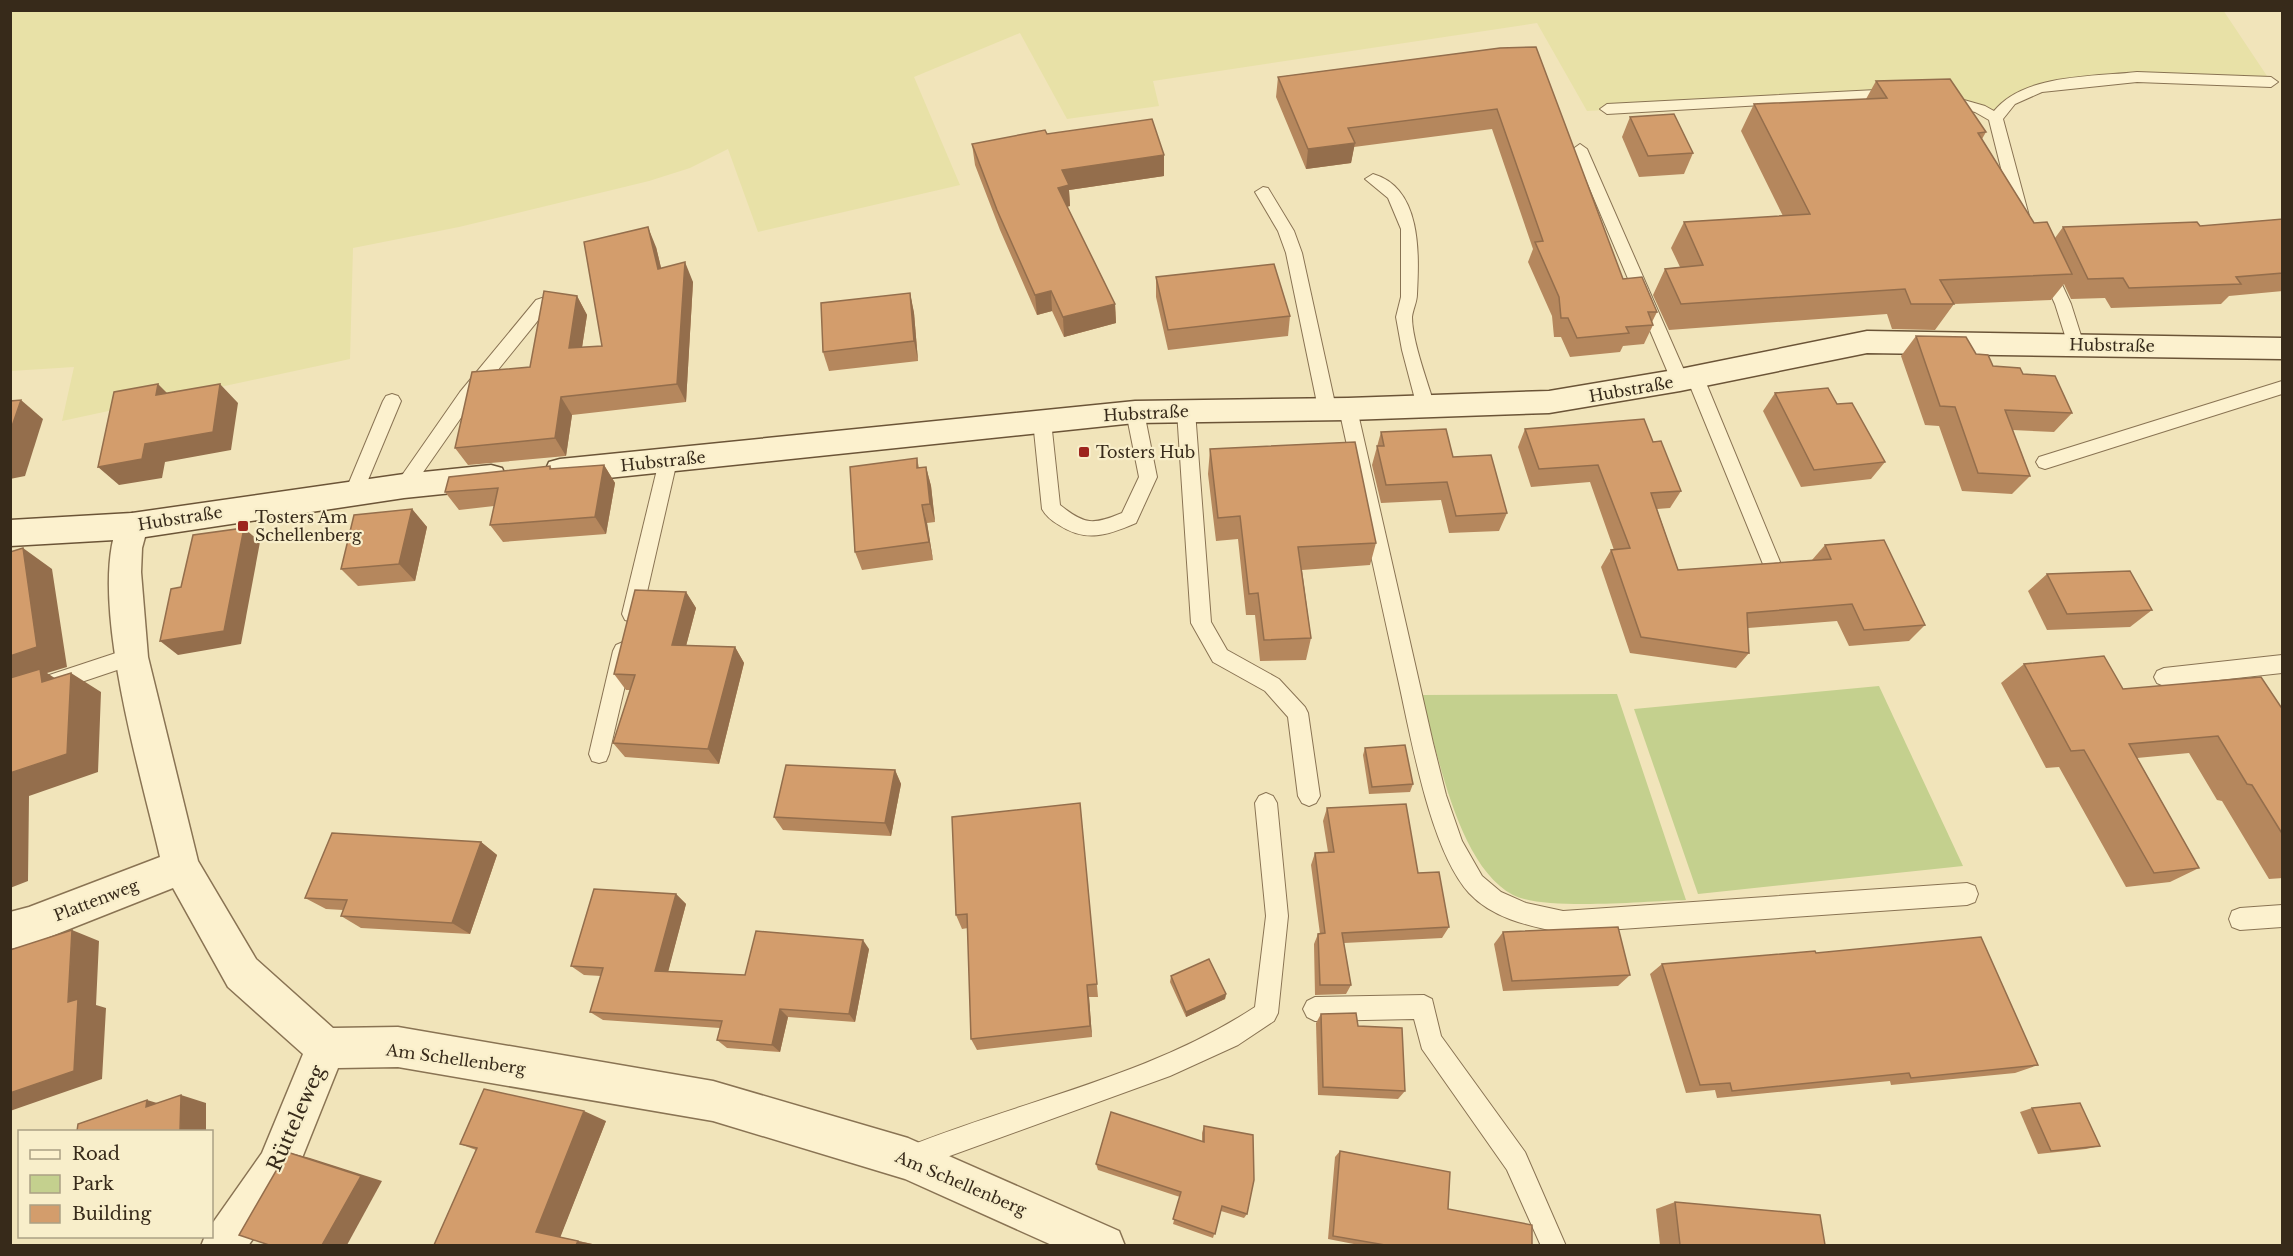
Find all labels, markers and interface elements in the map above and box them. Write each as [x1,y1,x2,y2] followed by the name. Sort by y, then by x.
[2069,334,2155,356] street label: Hubstraße
[1587,372,1675,406] street label: Hubstraße
[1103,401,1189,425] street label: Hubstraße
[1096,442,1195,462] place label: Tosters Hub
[1077,445,1091,459] marker: Tosters Hub
[619,447,707,475] street label: Hubstraße
[136,501,224,535] street label: Hubstraße
[255,507,362,545] place label: Tosters Am Schellenberg
[236,519,250,533] marker: Tosters Am Schellenberg
[51,875,142,925] street label: Plattenweg
[384,1039,527,1079] street label: Am Schellenberg
[262,1060,330,1175] street label: Rütteleweg
[18,1130,213,1238] legend
[72,1143,120,1165] text: Road
[891,1146,1030,1220] street label: Am Schellenberg
[72,1173,114,1195] text: Park
[72,1203,151,1225] text: Building

